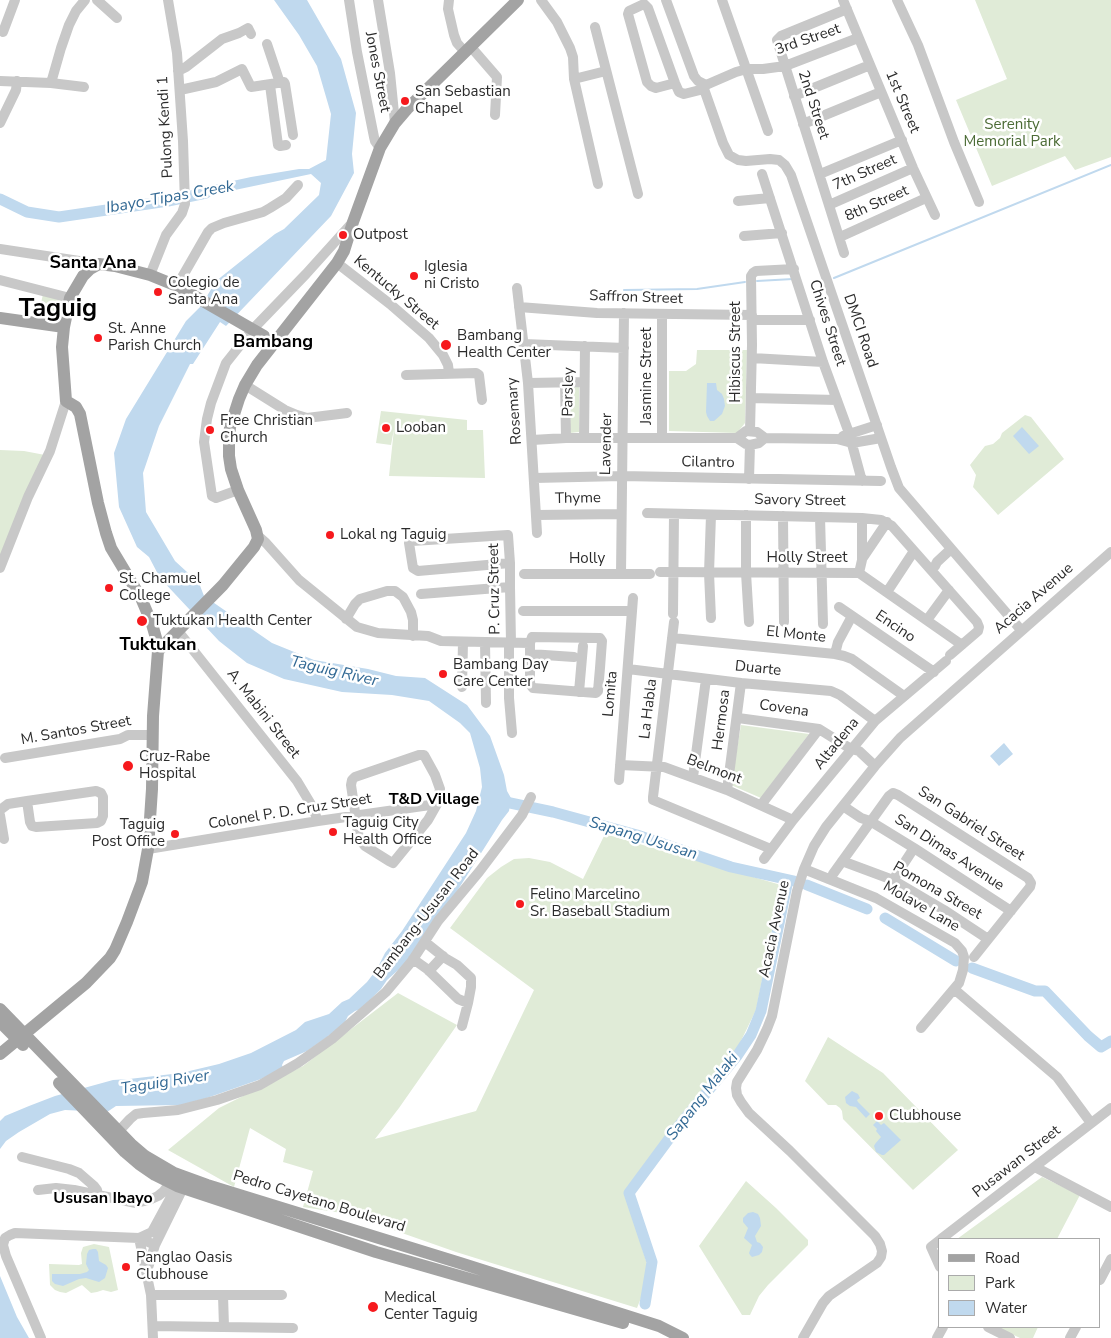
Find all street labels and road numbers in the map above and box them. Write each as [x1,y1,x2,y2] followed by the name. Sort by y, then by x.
[773,20,843,60] street label: 3rd Street
[360,30,394,114] street label: Jones Street
[793,68,833,142] street label: 2nd Street
[881,68,923,136] street label: 1st Street
[154,75,178,179] street label: Pulong Kendi 1
[830,151,900,195] street label: 7th Street
[842,182,912,226] street label: 8th Street
[350,252,442,334] street label: Kentucky Street
[805,278,849,368] street label: Chives Street
[589,287,683,309] street label: Saffron Street
[839,292,881,370] street label: DMCI Road
[727,301,745,403] street label: Hibiscus Street
[638,327,656,425] street label: Jasmine Street
[560,367,578,417] street label: Parsley
[504,377,526,445] street label: Rosemary
[597,413,617,475] street label: Lavender
[681,454,735,472] street label: Cilantro
[555,490,601,508] street label: Thyme
[754,491,846,511] street label: Savory Street
[485,543,505,635] street label: P. Cruz Street
[767,549,847,567] street label: Holly Street
[569,550,605,568] street label: Holly
[991,560,1077,638] street label: Acacia Avenue
[872,607,918,647] street label: Encino
[765,623,827,647] street label: El Monte
[734,658,782,680] street label: Duarte
[223,666,303,762] street label: A. Mabini Street
[600,670,622,718] street label: Lomita
[636,678,662,740] street label: La Habla
[709,689,735,751] street label: Hermosa
[758,697,810,721] street label: Covena
[20,712,132,750] street label: M. Santos Street
[811,714,863,774] street label: Altadena
[684,751,744,789] street label: Belmont
[914,783,1028,865] street label: San Gabriel Street
[207,790,373,834] street label: Colonel P. D. Cruz Street
[891,811,1007,895] street label: San Dimas Avenue
[371,845,483,983] street label: Bambang-Ususan Road
[889,858,985,924] street label: Pomona Street
[879,878,963,936] street label: Molave Lane
[756,879,794,979] street label: Acacia Avenue
[969,1122,1065,1202] street label: Pusawan Street
[231,1167,407,1237] street label: Pedro Cayetano Boulevard

